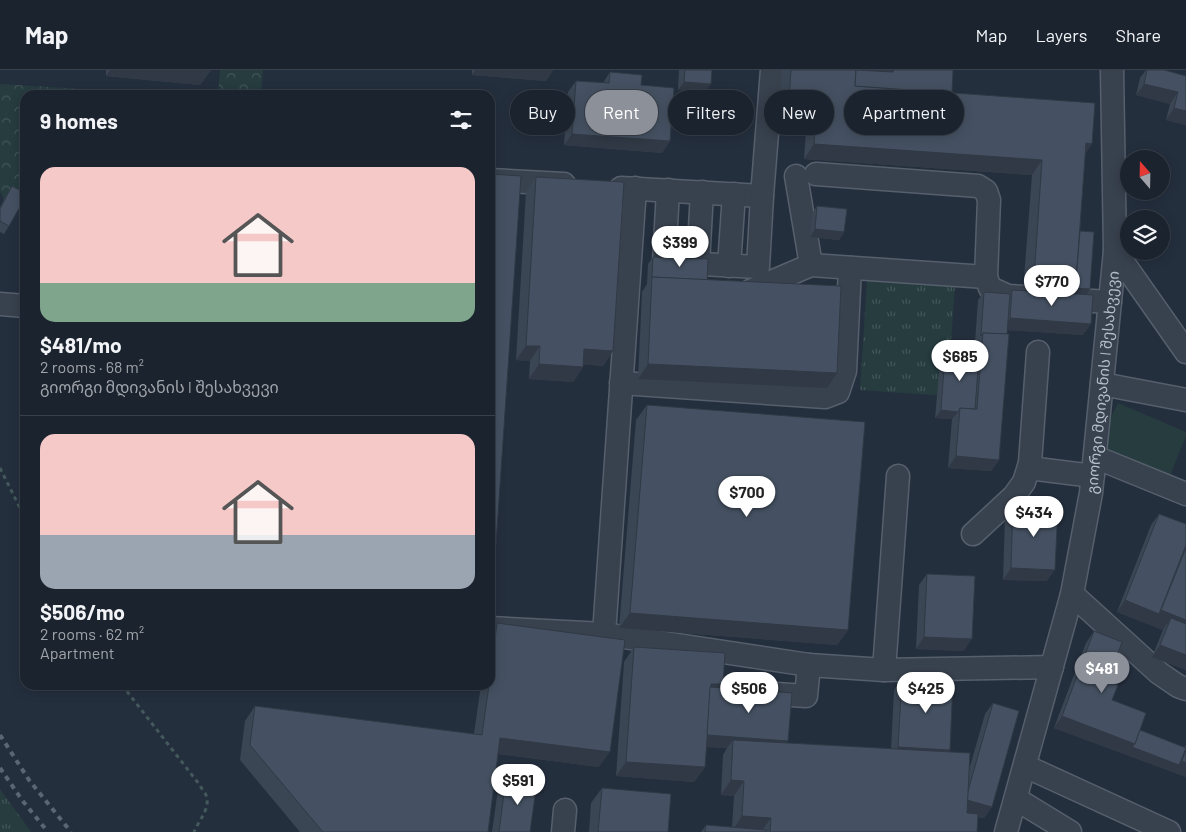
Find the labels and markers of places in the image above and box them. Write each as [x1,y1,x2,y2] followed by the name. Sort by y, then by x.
[650,226,710,268] pin: $399
[1022,264,1082,307] pin: $770
[930,340,990,382] pin: $685
[717,476,777,518] pin: $700
[1004,496,1064,538] pin: $434
[1072,652,1132,694] pin: $481
[719,672,779,714] pin: $506
[896,672,956,714] pin: $425
[488,764,548,806] pin: $591

